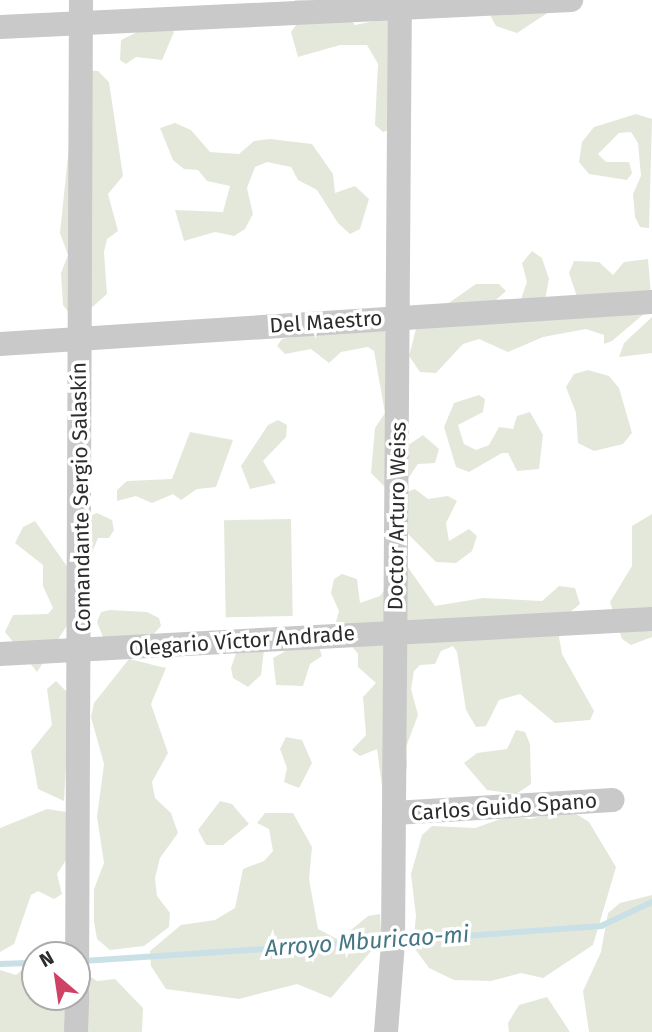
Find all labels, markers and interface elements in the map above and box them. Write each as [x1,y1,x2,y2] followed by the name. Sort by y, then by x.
[269,305,383,339] street label: Del Maestro
[66,362,96,632] street label: Comandante Sergio Salaskín
[383,422,411,610] street label: Doctor Arturo Weiss
[128,621,356,661] street label: Olegario Víctor Andrade
[410,788,598,826] street label: Carlos Guido Spano
[264,920,470,962] water label: Arroyo Mburicao-mi
[21,941,91,1011] north arrow
[35,946,58,972] text: N

